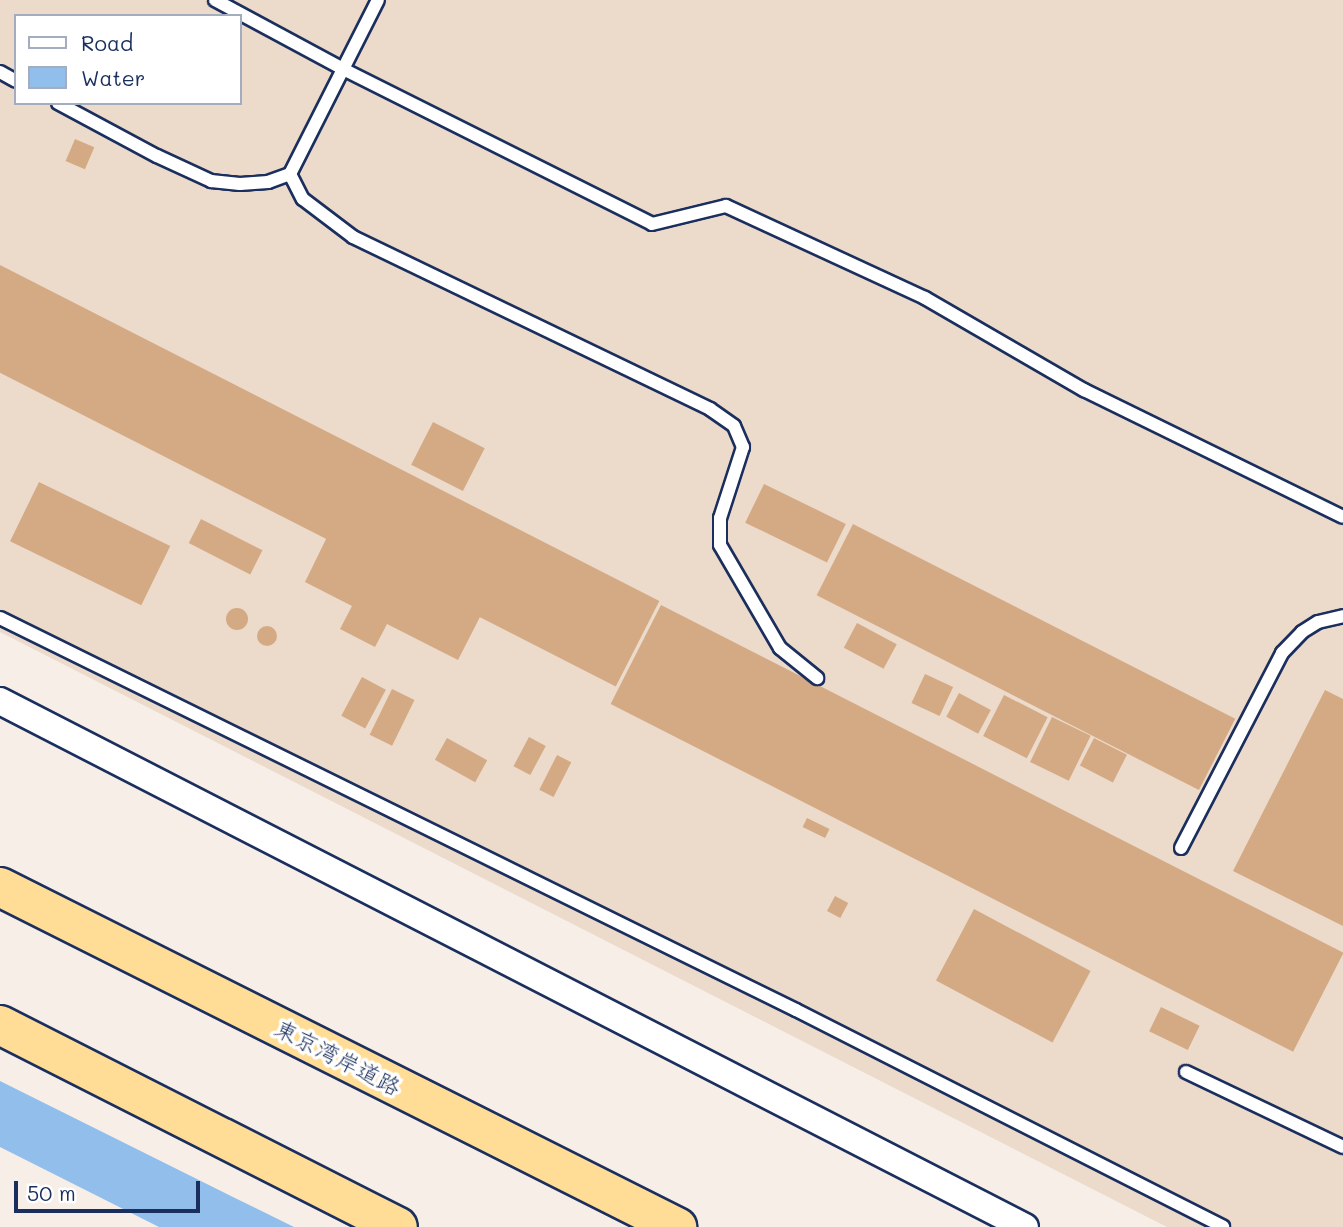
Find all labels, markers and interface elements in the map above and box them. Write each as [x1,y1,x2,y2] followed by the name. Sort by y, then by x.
[14,14,242,105] legend
[81,29,133,56] text: Road
[81,64,145,91] text: Water
[270,1013,406,1101] street label: 東京湾岸道路
[18,1168,203,1212] scale bar
[27,1179,76,1206] text: 50 m

